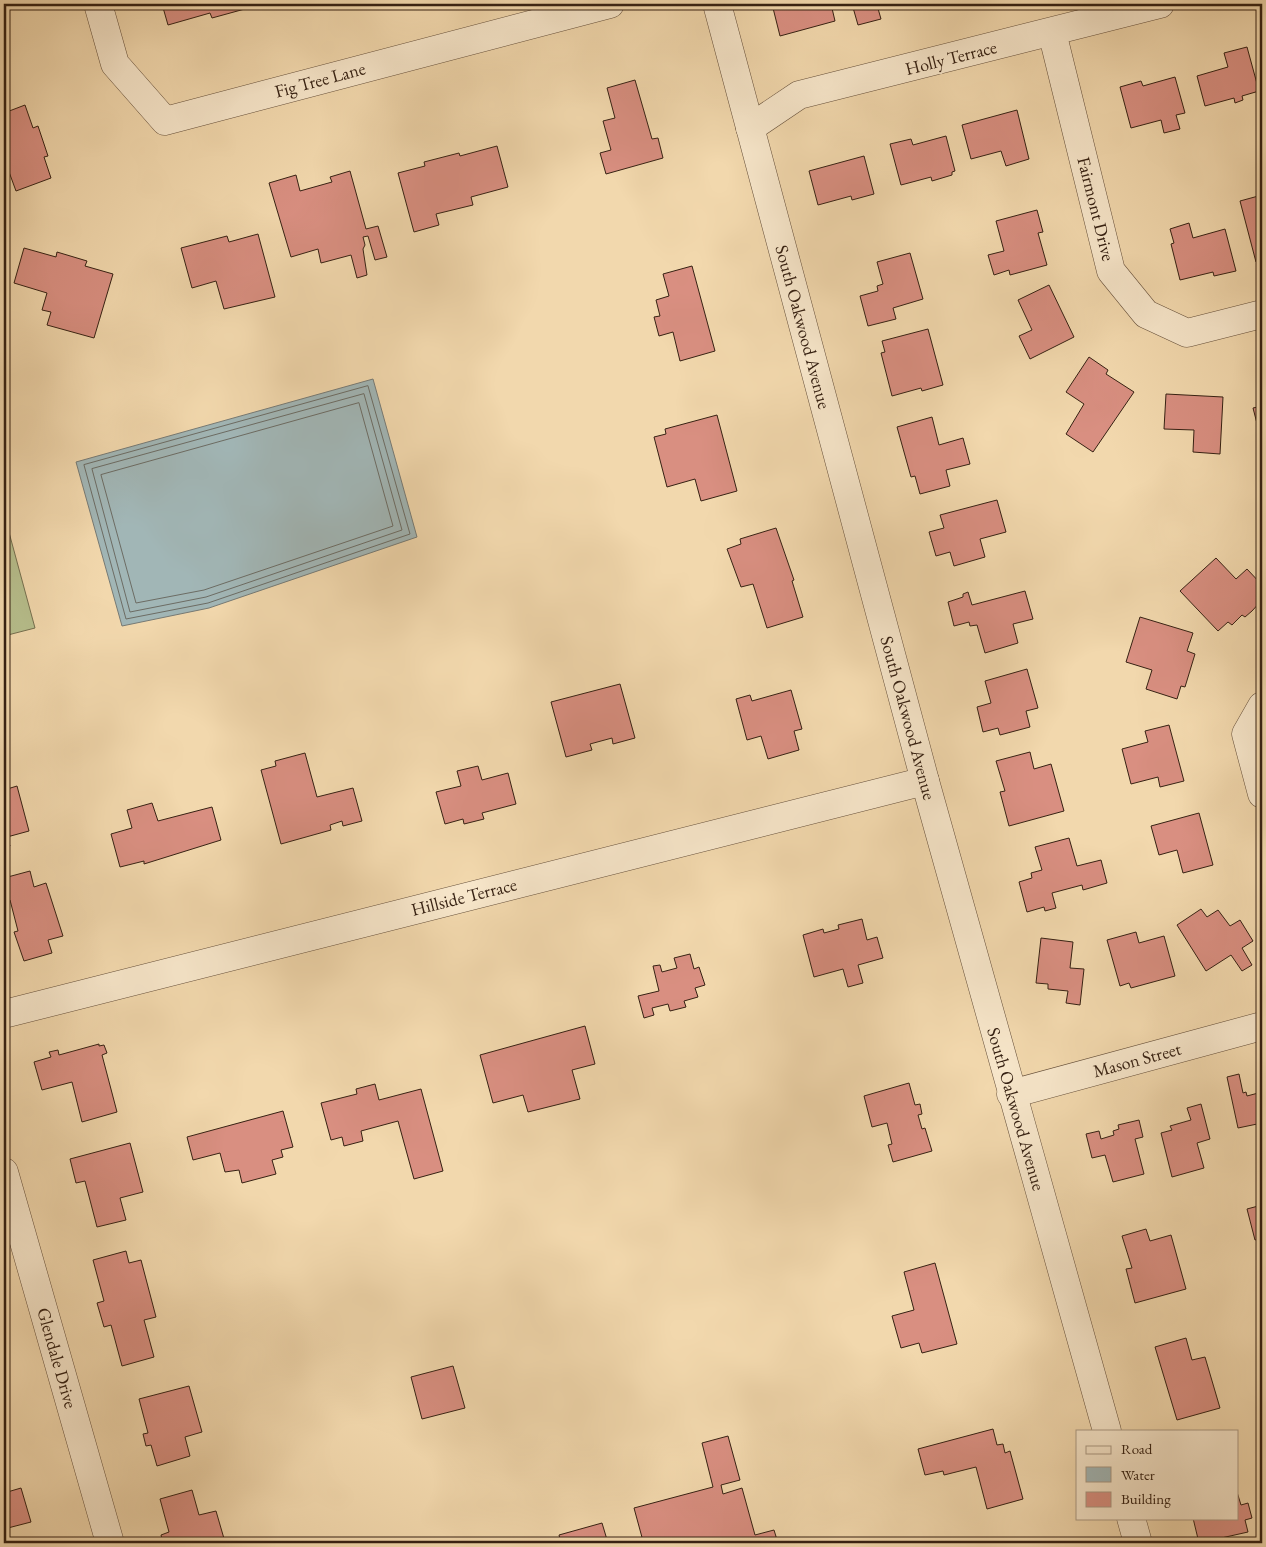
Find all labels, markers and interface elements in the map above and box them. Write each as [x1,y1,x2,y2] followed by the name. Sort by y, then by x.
[903,35,999,80] street label: Holly Terrace
[272,56,368,103] street label: Fig Tree Lane
[1072,154,1121,263] street label: Fairmont Drive
[771,242,836,411] street label: South Oakwood Avenue
[876,633,941,802] street label: South Oakwood Avenue
[409,872,519,921] street label: Hillside Terrace
[982,1025,1051,1193] street label: South Oakwood Avenue
[1090,1037,1184,1082] street label: Mason Street
[32,1305,83,1411] street label: Glendale Drive
[1076,1430,1238,1520] legend
[1121,1439,1153,1458] text: Road
[1121,1465,1155,1484] text: Water
[1121,1489,1171,1508] text: Building

